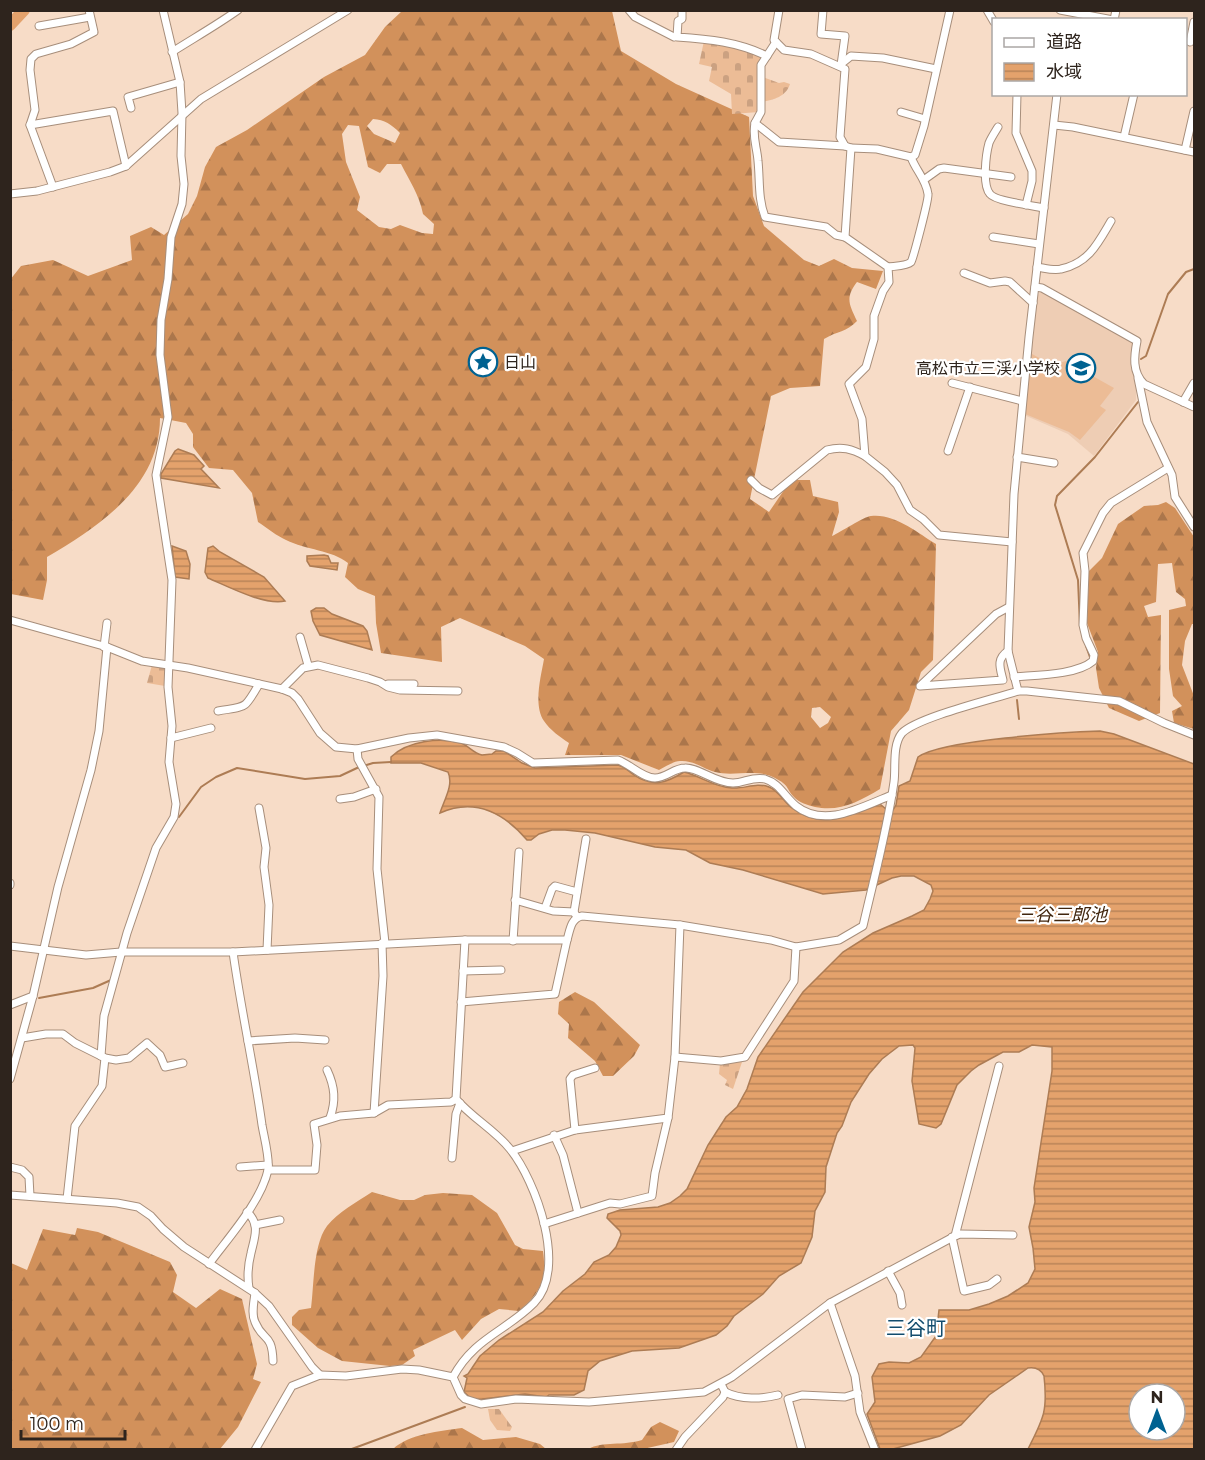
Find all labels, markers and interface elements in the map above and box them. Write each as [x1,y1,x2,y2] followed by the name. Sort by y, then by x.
[992,18,1187,96] legend
[1046,31,1082,53] text: 道路
[1046,61,1082,83] text: 水域
[467,346,499,378] place icon: 日山
[1065,352,1097,384] school or university icon: 高松市立三渓小学校
[504,353,536,372] place label: 日山
[916,359,1060,378] place label: 高松市立三渓小学校
[1017,904,1109,926] water label: 三谷三郎池
[886,1316,946,1340] district label: 三谷町
[1127,1382,1187,1442] north arrow
[1151,1388,1163,1407] text: N
[21,1403,124,1441] scale bar
[30,1413,84,1435] text: 100 m

